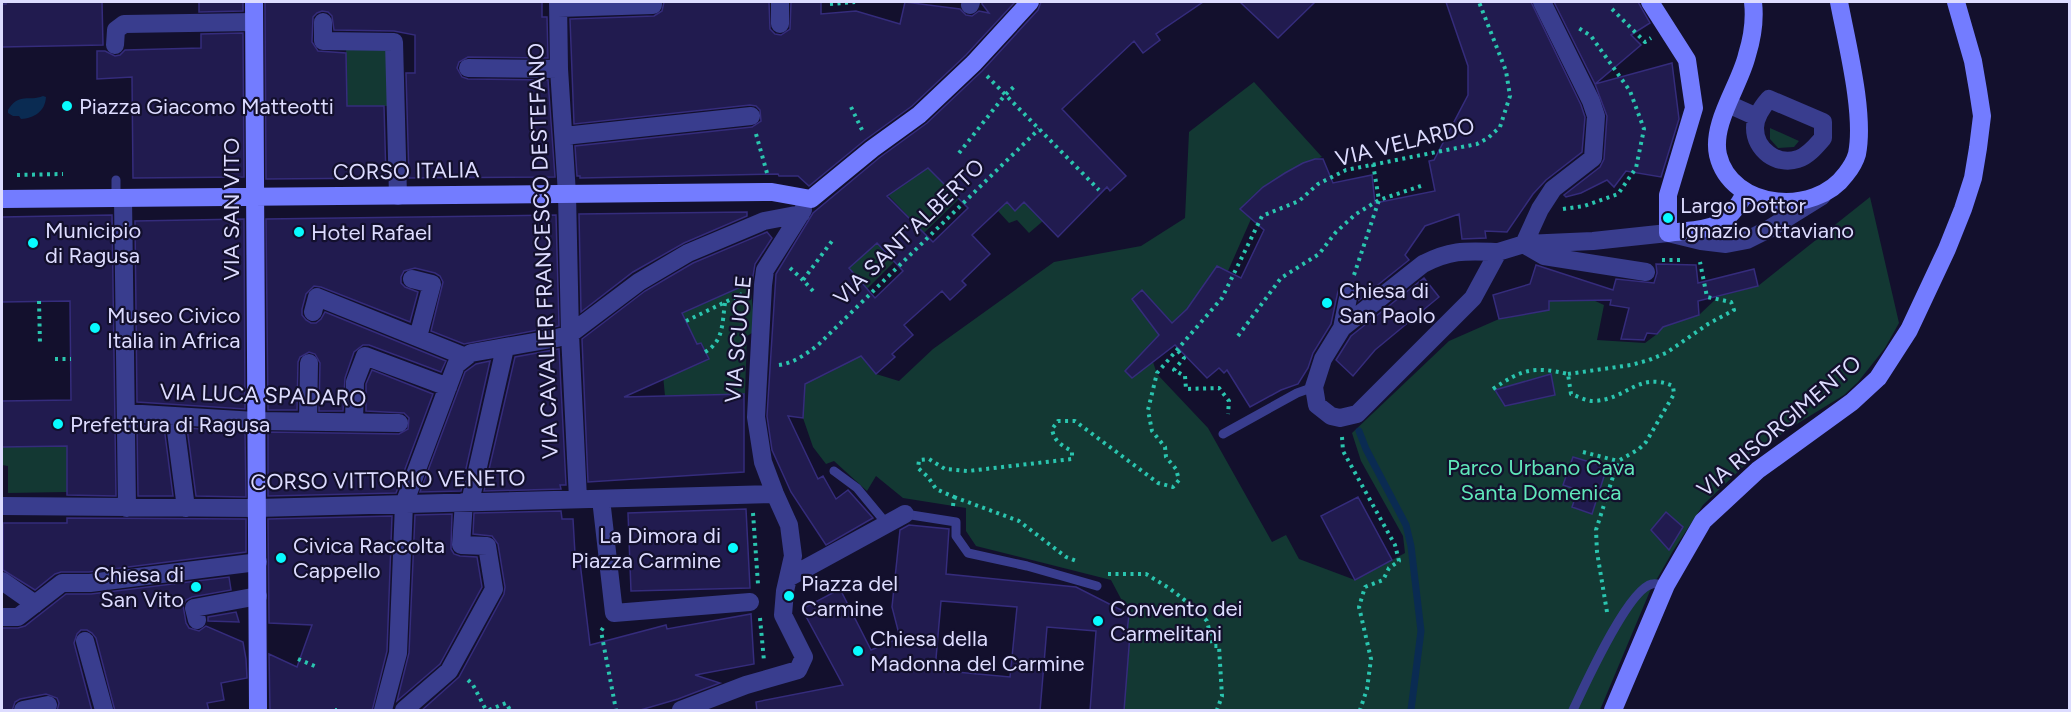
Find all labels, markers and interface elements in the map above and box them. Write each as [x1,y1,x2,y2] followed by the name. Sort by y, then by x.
[522,42,564,460] street label: VIA CAVALIER FRANCESCO DESTEFANO
[79,93,334,120] place label: Piazza Giacomo Matteotti
[60,99,74,113] marker: Piazza Giacomo Matteotti
[1333,112,1477,172] street label: VIA VELARDO
[218,138,245,280] street label: VIA SAN VITO
[828,153,990,311] street label: VIA SANT'ALBERTO
[333,156,480,186] street label: CORSO ITALIA
[1680,192,1854,244] place label: Largo Dottor Ignazio Ottaviano
[1661,211,1675,225] marker: Largo Dottor Ignazio Ottaviano
[45,217,141,269] place label: Municipio di Ragusa
[311,219,432,246] place label: Hotel Rafael
[292,225,306,239] marker: Hotel Rafael
[26,236,40,250] marker: Municipio di Ragusa
[719,274,757,404] street label: VIA SCUOLE
[1339,277,1436,329] place label: Chiesa di San Paolo
[1320,296,1334,310] marker: Chiesa di San Paolo
[107,302,241,354] place label: Museo Civico Italia in Africa
[88,321,102,335] marker: Museo Civico Italia in Africa
[1691,350,1867,502] street label: VIA RISORGIMENTO
[159,378,367,412] street label: VIA LUCA SPADARO
[70,411,270,438] place label: Prefettura di Ragusa
[51,417,65,431] marker: Prefettura di Ragusa
[1447,454,1635,506] park label: Parco Urbano Cava Santa Domenica
[250,464,526,496] street label: CORSO VITTORIO VENETO
[571,522,721,574] place label: La Dimora di Piazza Carmine
[293,532,445,584] place label: Civica Raccolta Cappello
[726,541,740,555] marker: La Dimora di Piazza Carmine
[274,551,288,565] marker: Civica Raccolta Cappello
[94,561,184,613] place label: Chiesa di San Vito
[801,570,898,622] place label: Piazza del Carmine
[189,580,203,594] marker: Chiesa di San Vito
[782,589,796,603] marker: Piazza del Carmine
[1110,595,1243,647] place label: Convento dei Carmelitani
[1091,614,1105,628] marker: Convento dei Carmelitani
[870,625,1085,677] place label: Chiesa della Madonna del Carmine
[851,644,865,658] marker: Chiesa della Madonna del Carmine

